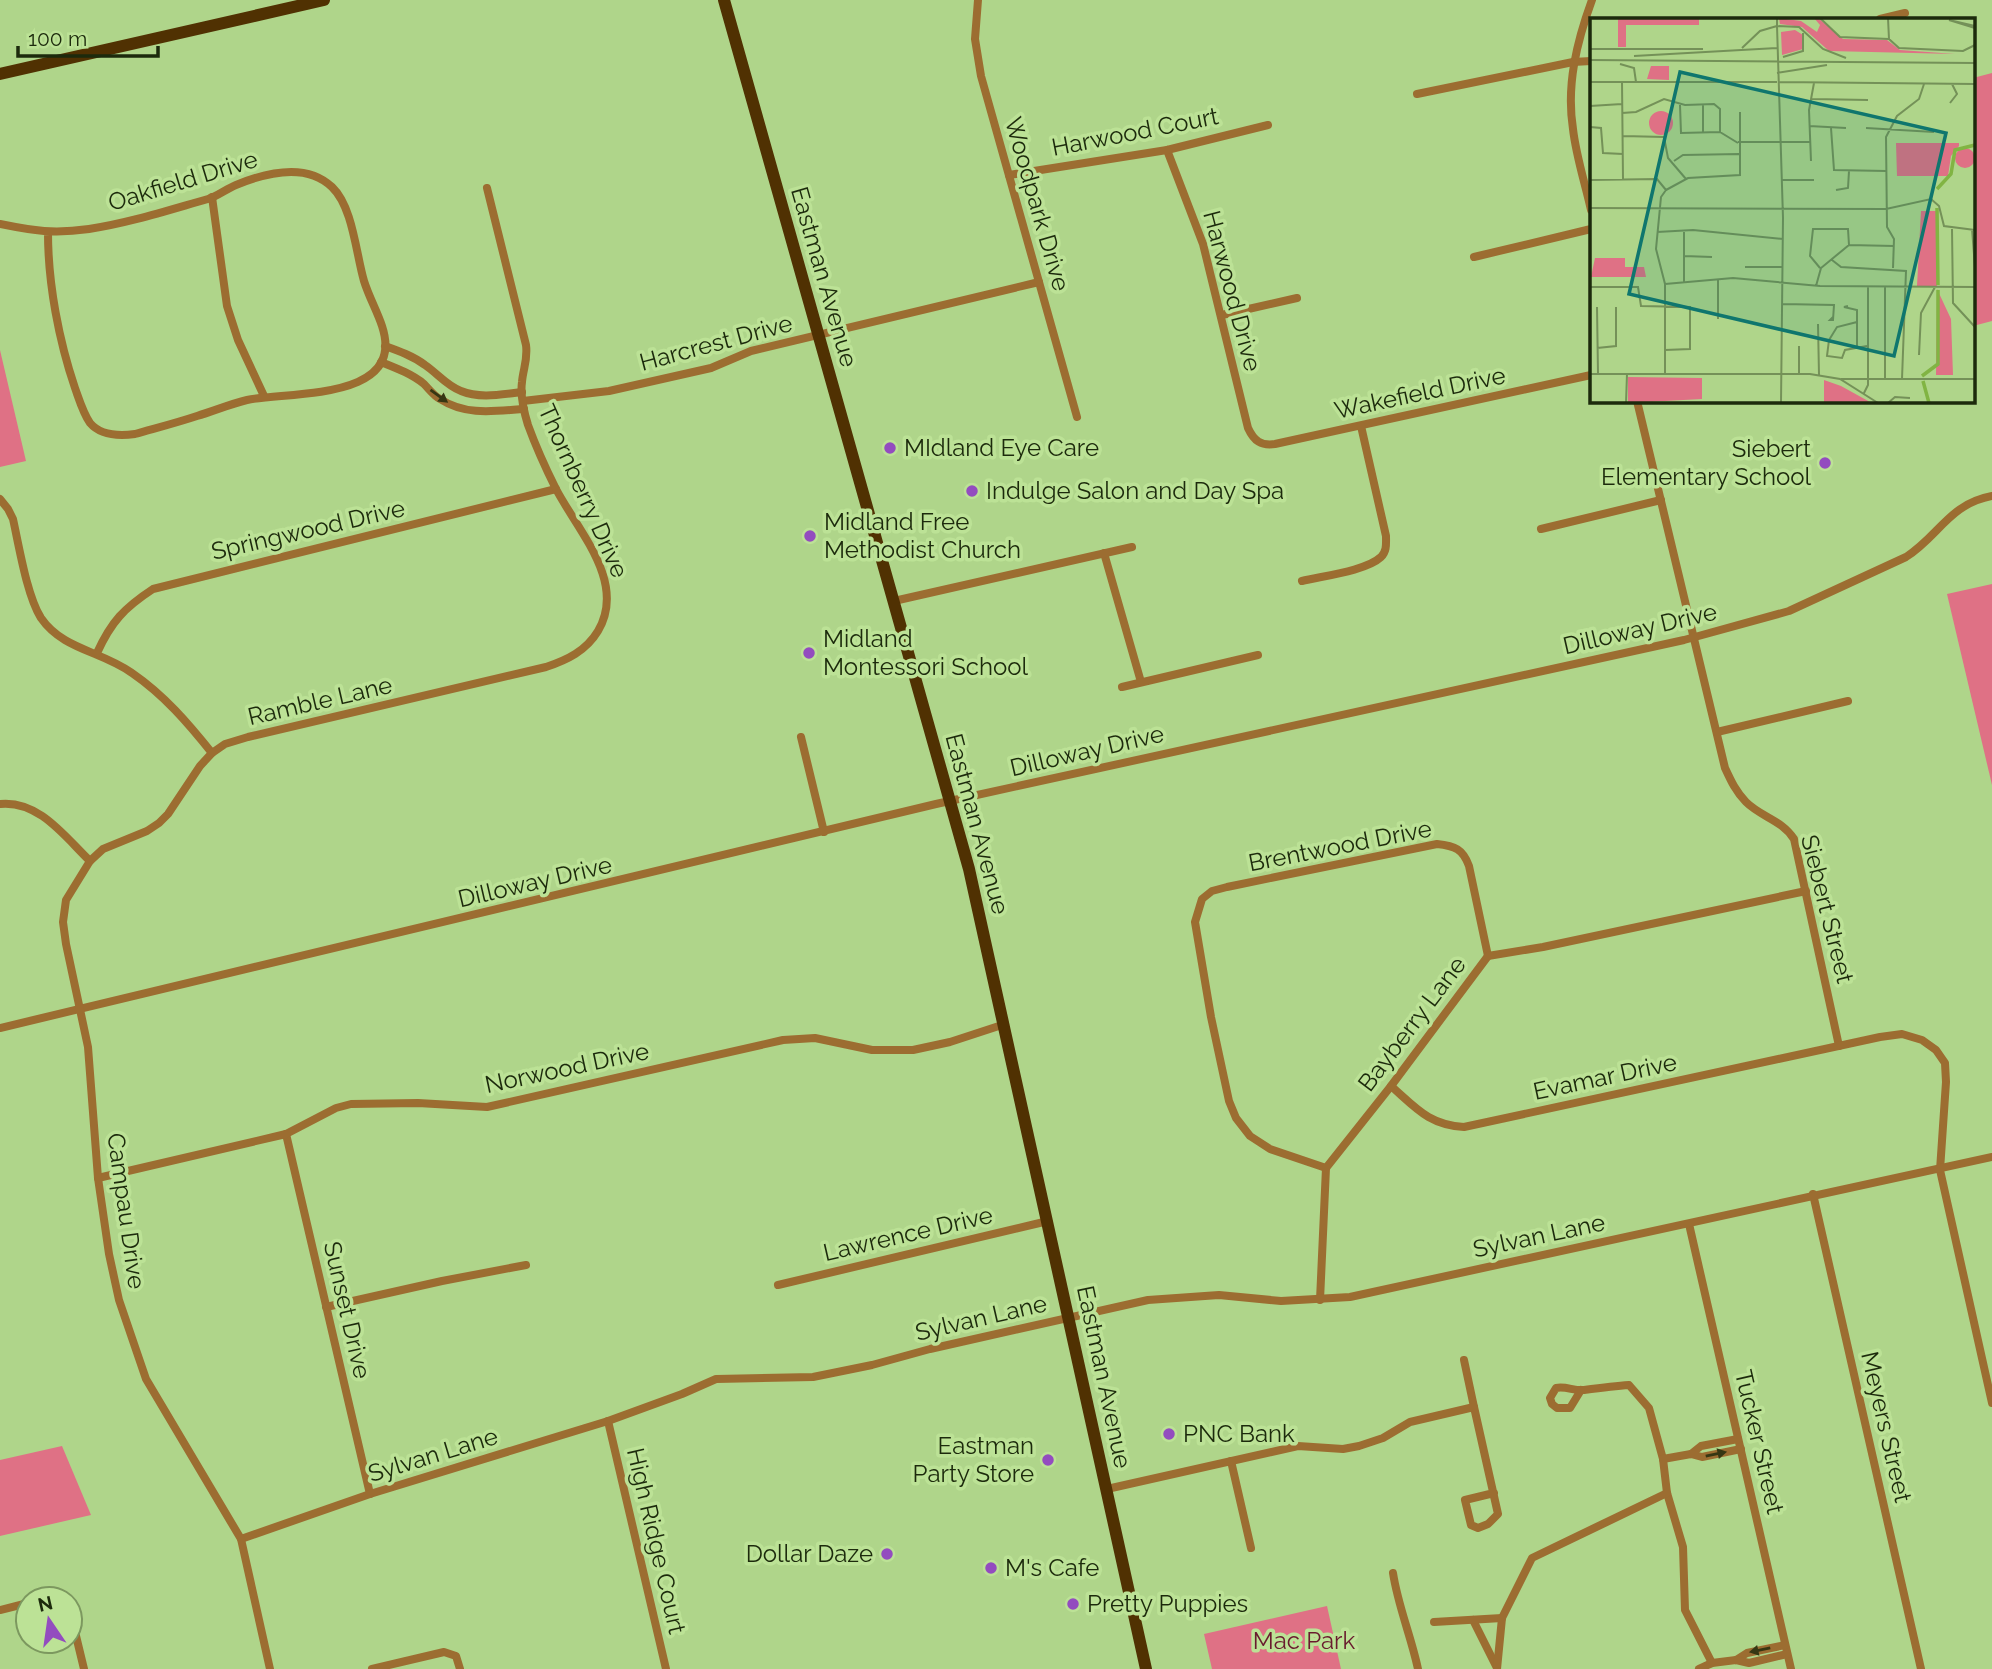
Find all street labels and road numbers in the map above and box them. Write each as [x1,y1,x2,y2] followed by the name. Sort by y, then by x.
[1049,101,1221,162] street label: Harwood Court
[999,114,1076,294] street label: Woodpark Drive
[105,144,261,217] street label: Oakfield Drive
[785,183,864,370] street label: Eastman Avenue
[1197,207,1268,374] street label: Harwood Drive
[636,308,795,377] street label: Harcrest Drive
[1332,360,1508,425] street label: Wakefield Drive
[532,400,635,582] street label: Thornberry Drive
[208,493,408,566] street label: Springwood Drive
[1560,597,1720,660] street label: Dilloway Drive
[245,670,395,731] street label: Ramble Lane
[1007,719,1167,782] street label: Dilloway Drive
[939,730,1016,917] street label: Eastman Avenue
[1246,814,1434,877] street label: Brentwood Drive
[1795,832,1860,986] street label: Siebert Street
[455,850,615,913] street label: Dilloway Drive
[1352,951,1472,1097] street label: Bayberry Lane
[482,1036,652,1099] street label: Norwood Drive
[1530,1047,1679,1106] street label: Evamar Drive
[101,1131,152,1291] street label: Campau Drive
[820,1200,995,1267] street label: Lawrence Drive
[1470,1207,1608,1264] street label: Sylvan Lane
[318,1239,377,1381] street label: Sunset Drive
[1071,1283,1138,1471] street label: Eastman Avenue
[912,1288,1049,1347] street label: Sylvan Lane
[1855,1349,1918,1505] street label: Meyers Street
[1729,1367,1790,1517] street label: Tucker Street
[364,1421,501,1488] street label: Sylvan Lane
[621,1445,692,1637] street label: High Ridge Court

